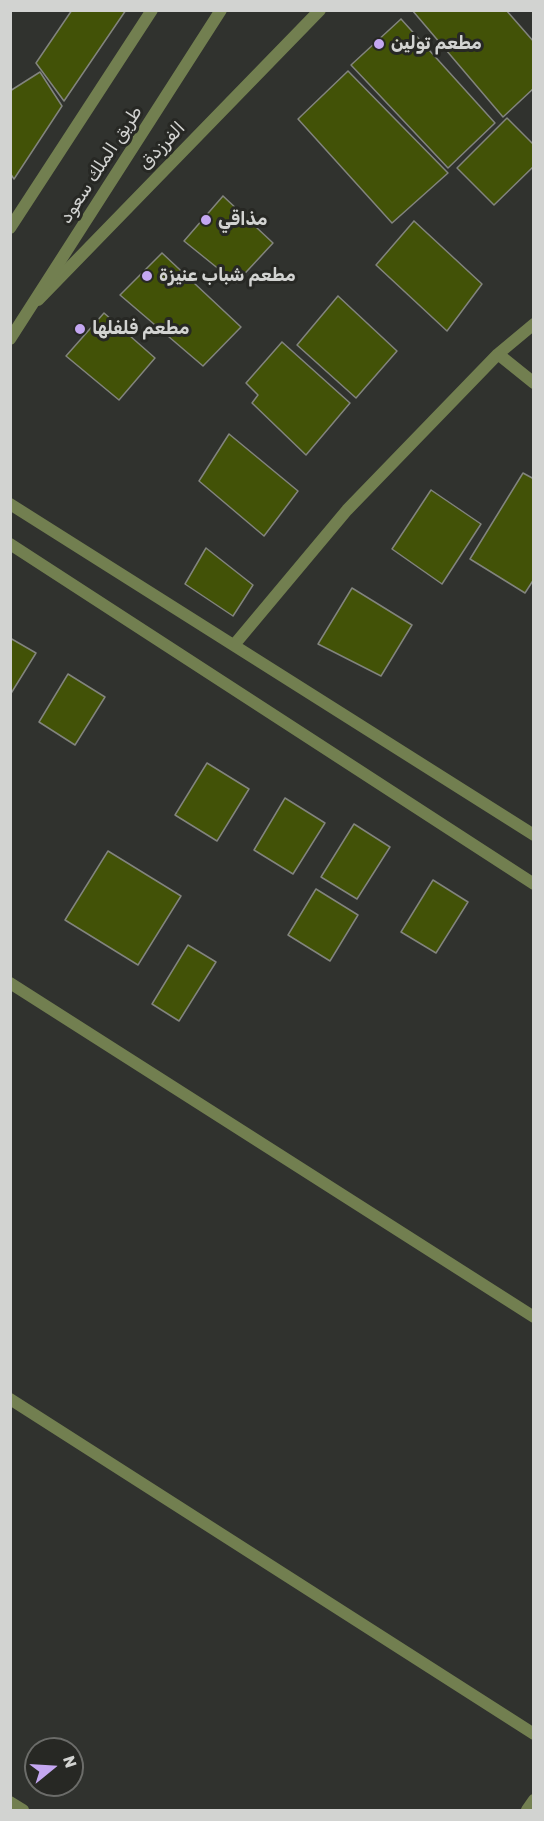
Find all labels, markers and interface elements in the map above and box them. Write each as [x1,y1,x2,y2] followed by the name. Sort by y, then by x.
[391,33,482,55] place label: مطعم تولين
[372,37,386,51] marker: مطعم تولين
[55,102,147,228] street label: طريق الملك سعود
[134,118,190,174] street label: الفرزدق
[218,209,267,231] place label: مذاقي
[199,213,213,227] marker: مذاقي
[159,265,296,287] place label: مطعم شباب عنيزة
[140,269,154,283] marker: مطعم شباب عنيزة
[92,318,189,340] place label: مطعم فلفلها
[73,322,87,336] marker: مطعم فلفلها
[24,1737,84,1797] north arrow
[59,1753,81,1770] text: N

